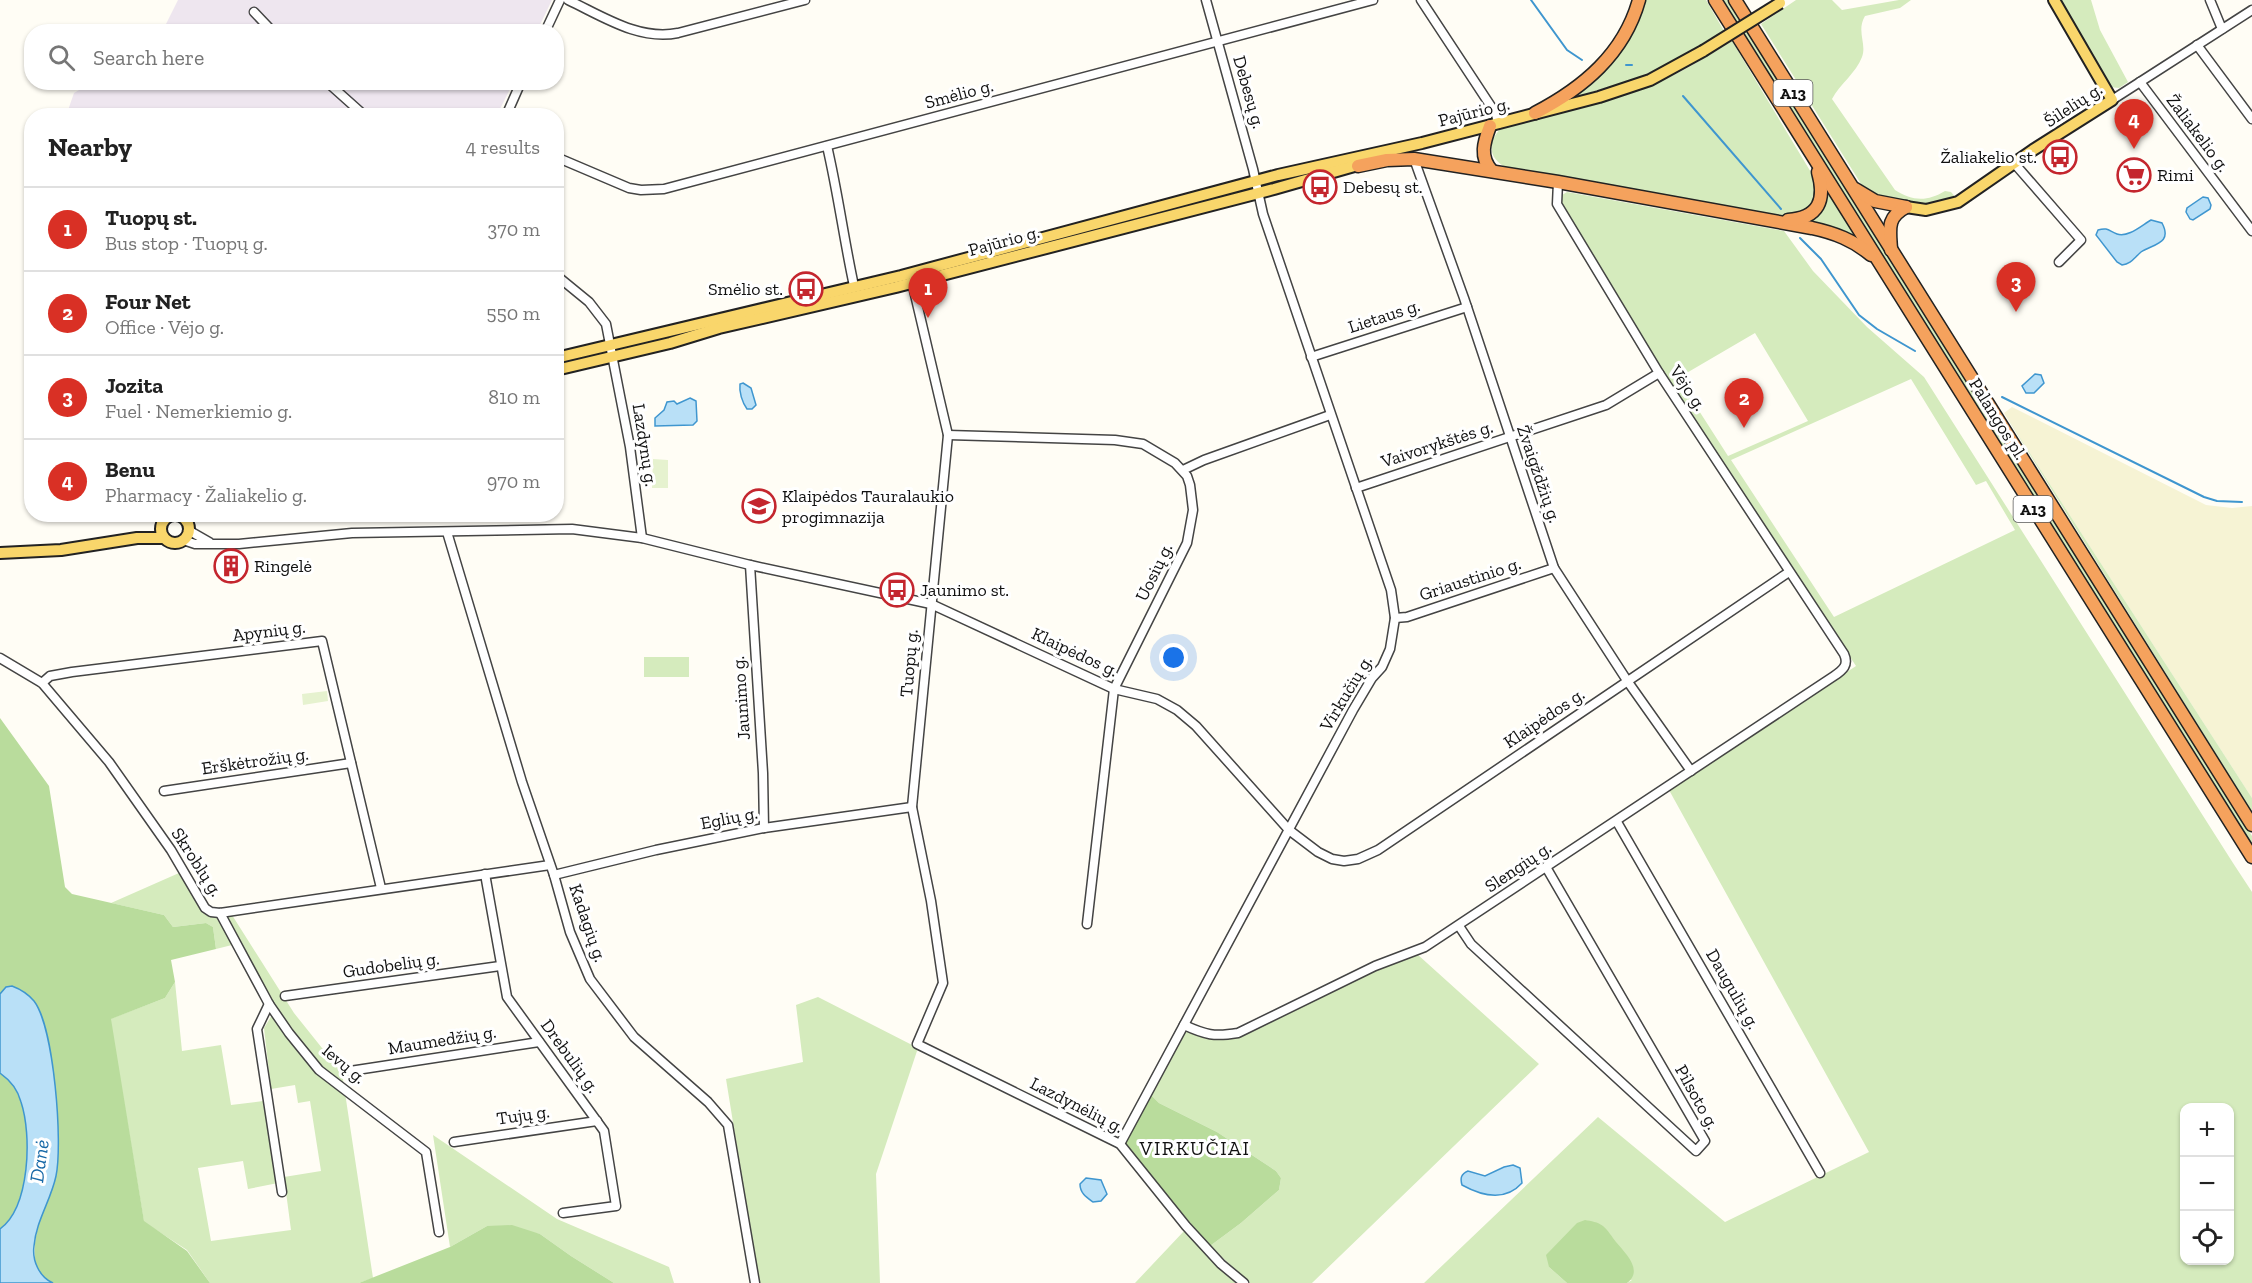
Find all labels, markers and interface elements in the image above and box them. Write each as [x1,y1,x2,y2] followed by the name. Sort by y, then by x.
[24,24,564,90] search box
[45,41,78,74] icon: search
[93,44,204,71] text: Search here
[1228,53,1270,131] street label: Debesų g.
[922,74,996,114] street label: Smėlio g.
[2040,78,2106,132] street label: Šilelių g.
[1774,80,1812,106] road number: A13
[2162,90,2234,176] street label: Žaliakelio g.
[1436,93,1512,131] street label: Pajūrio g.
[2114,100,2154,149] pin: 4
[48,131,132,163] text: Nearby
[465,135,540,159] text: 4 results
[2042,139,2078,175] bus stop icon: Žaliakelio st.
[1940,146,2037,168] place label: Žaliakelio st.
[2116,157,2152,193] supermarket icon: Rimi
[2157,164,2194,186] place label: Rimi
[1302,169,1338,205] bus stop icon: Debesų st.
[1343,176,1423,198] place label: Debesų st.
[105,204,197,231] text: Tuopų st.
[63,217,72,241] text: 1
[487,217,540,241] text: 370 m
[966,221,1042,261] street label: Pajūrio g.
[105,231,268,255] text: Bus stop · Tuopų g.
[1996,262,2036,312] pin: 3
[908,268,948,318] pin: 1
[788,271,824,307] bus stop icon: Smėlio st.
[708,278,783,300] place label: Smėlio st.
[105,288,191,315] text: Four Net
[1345,294,1423,338] street label: Lietaus g.
[62,301,73,325] text: 2
[486,301,540,325] text: 550 m
[105,315,224,339] text: Office · Vėjo g.
[1664,360,1711,415] street label: Vėjo g.
[105,372,164,399] text: Jozita
[1964,374,2032,464] street label: Palangos pl.
[1724,378,1764,428] pin: 2
[62,385,73,409] text: 3
[488,385,540,409] text: 810 m
[105,399,292,423] text: Fuel · Nemerkiemio g.
[628,402,662,488] street label: Lazdynų g.
[1377,416,1496,473] street label: Vaivorykštės g.
[1512,422,1566,526] street label: Žvaigždžių g.
[105,456,155,483] text: Benu
[62,469,73,493] text: 4
[487,469,540,493] text: 970 m
[105,483,307,507] text: Pharmacy · Žaliakelio g.
[782,485,954,528] place label: Klaipėdos Tauralaukio progimnazija
[741,488,777,524] school or university icon: Klaipėdos Tauralaukio progimnazija
[2014,496,2052,522] road number: A13
[1130,539,1178,605] street label: Uosių g.
[213,548,249,584] building icon: Ringelė
[1416,552,1524,606] street label: Griaustinio g.
[254,555,312,577] place label: Ringelė
[879,572,915,608] bus stop icon: Jaunimo st.
[920,579,1009,601] place label: Jaunimo st.
[231,616,307,646] street label: Apynių g.
[1028,622,1122,682] street label: Klaipėdos g.
[895,628,923,698] street label: Tuopų g.
[1159,643,1188,672] your location
[1314,651,1377,736] street label: Virkučių g.
[727,655,755,741] street label: Jaunimo g.
[1499,683,1589,753] street label: Klaipėdos g.
[200,743,310,779] street label: Erškėtrožių g.
[699,802,759,834] street label: Eglių g.
[167,823,227,901] street label: Skroblų g.
[1480,837,1556,897] street label: Slengių g.
[564,881,612,965] street label: Kadagių g.
[1701,945,1765,1033] street label: Daugulių g.
[341,947,441,983] street label: Gudobelių g.
[536,1015,604,1097] street label: Drebulių g.
[386,1021,498,1059] street label: Maumedžių g.
[318,1039,370,1089] street label: Ievų g.
[1670,1061,1724,1133] street label: Pilsoto g.
[1027,1072,1127,1138] street label: Lazdynėlių g.
[495,1100,551,1130] street label: Tujų g.
[2180,1103,2234,1265] map controls
[2180,1103,2234,1157] button: +
[1138,1136,1251,1160] district label: VIRKUČIAI
[24,1138,54,1184] water label: Danė
[2180,1157,2234,1211] button: −
[2180,1211,2234,1265] button: locate

